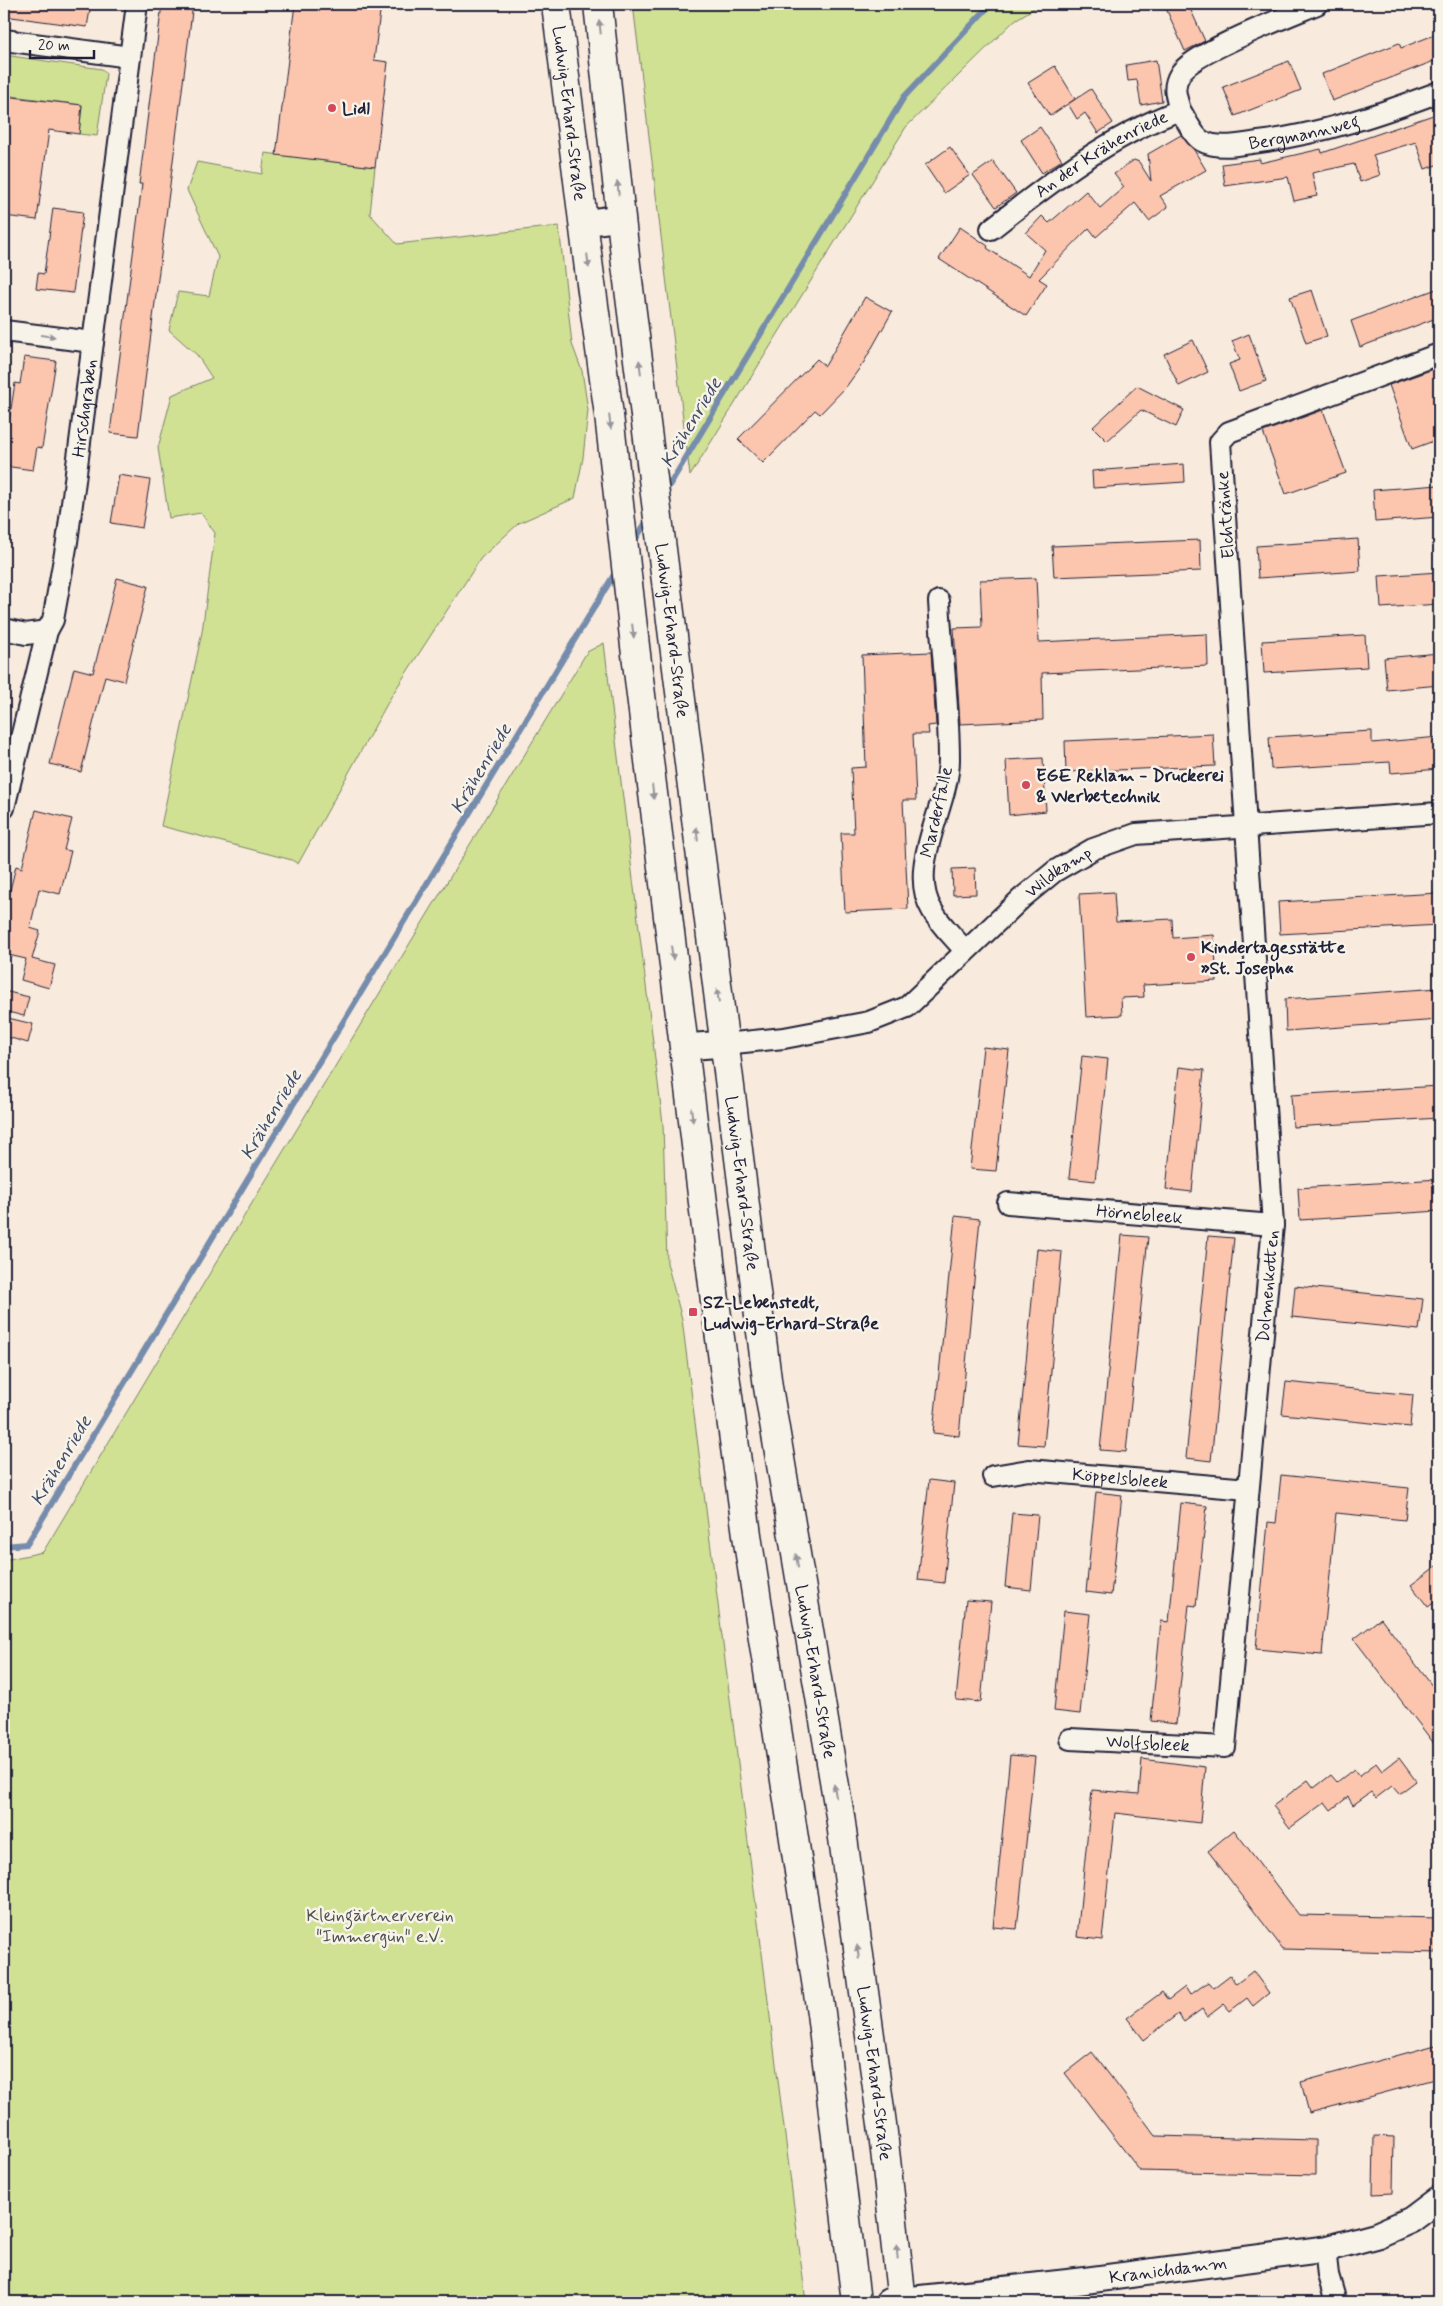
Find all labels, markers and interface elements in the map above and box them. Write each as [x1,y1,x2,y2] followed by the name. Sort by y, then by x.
[596,18,604,34] one-way arrow
[546,25,591,202] street label: Ludwig-Erhard-Straße
[30,28,94,60] scale bar
[38,36,70,56] text: 20 m
[342,97,370,121] place label: Lidl
[326,102,338,114] marker: Lidl
[1030,105,1172,204] street label: An der Krähenriede
[1247,109,1363,156] street label: Bergmannweg
[614,180,622,196] one-way arrow
[584,253,592,269] one-way arrow
[41,332,57,340] one-way arrow
[67,358,104,459] street label: Hirschgraben
[635,359,643,375] one-way arrow
[655,373,728,472] water label: Krähenriede
[606,414,614,430] one-way arrow
[1211,470,1241,560] street label: Elchtränke
[648,542,694,720] street label: Ludwig-Erhard-Straße
[629,623,637,639] one-way arrow
[445,719,518,818] water label: Krähenriede
[915,764,959,860] street label: Marderfalle
[1036,764,1225,809] place label: EGE Reklam - Druckerei & Werbetechnik
[1020,779,1032,791] marker: EGE Reklam - Druckerei & Werbetechnik
[649,784,657,800] one-way arrow
[693,826,701,842] one-way arrow
[1020,841,1097,904] street label: Wildkamp
[1200,936,1345,981] place label: Kindertagesstätte »St. Joseph«
[668,946,676,962] one-way arrow
[1185,951,1197,963] marker: Kindertagesstätte »St. Joseph«
[714,987,722,1003] one-way arrow
[235,1065,308,1164] water label: Krähenriede
[718,1095,764,1272] street label: Ludwig-Erhard-Straße
[688,1107,696,1123] one-way arrow
[1095,1199,1184,1230] street label: Hörnebleek
[1251,1229,1285,1344] street label: Dolmenkotten
[703,1291,879,1336] place label: SZ-Lebenstedt, Ludwig-Erhard-Straße
[687,1306,699,1318] marker: SZ-Lebenstedt, Ludwig-Erhard-Straße
[25,1411,98,1510] water label: Krähenriede
[1071,1463,1169,1495] street label: Köppelsbleek
[793,1553,801,1569] one-way arrow
[788,1583,841,1761] street label: Ludwig-Erhard-Straße
[1105,1730,1190,1758] street label: Wolfsbleek
[831,1782,839,1798] one-way arrow
[306,1904,454,1949] park label: Kleingärtnerverein "Immergün" e.V.
[854,1943,862,1959] one-way arrow
[850,1985,897,2162] street label: Ludwig-Erhard-Straße
[893,2243,901,2259] one-way arrow
[1108,2251,1229,2290] street label: Kranichdamm

